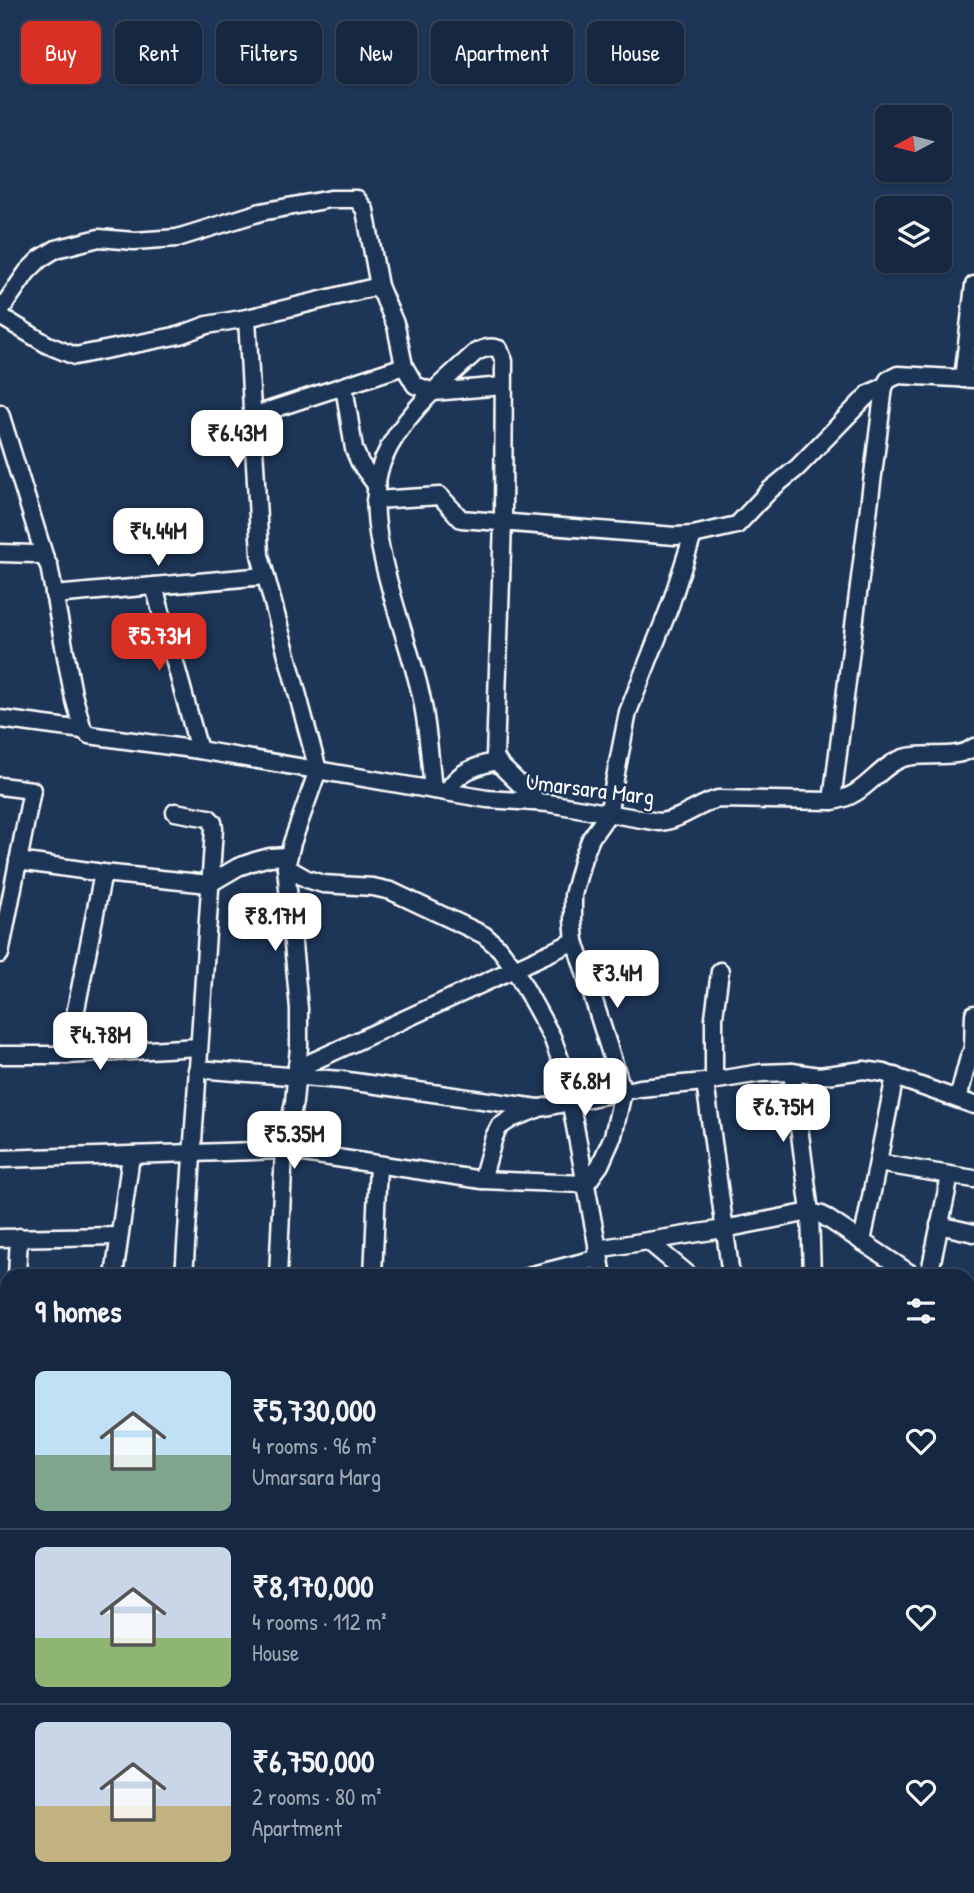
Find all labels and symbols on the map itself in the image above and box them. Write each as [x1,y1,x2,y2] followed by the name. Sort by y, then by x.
[875,105,952,182] north arrow
[180,410,294,470] pin: ₹6.43M
[101,508,215,568] pin: ₹4.44M
[102,614,216,673] pin: ₹5.73M
[524,765,656,812] street label: Umarsara Marg
[218,894,332,953] pin: ₹8.17M
[568,950,666,1010] pin: ₹3.4M
[43,1012,157,1072] pin: ₹4.78M
[536,1058,634,1118] pin: ₹6.8M
[726,1084,840,1144] pin: ₹6.75M
[237,1112,351,1171] pin: ₹5.35M

